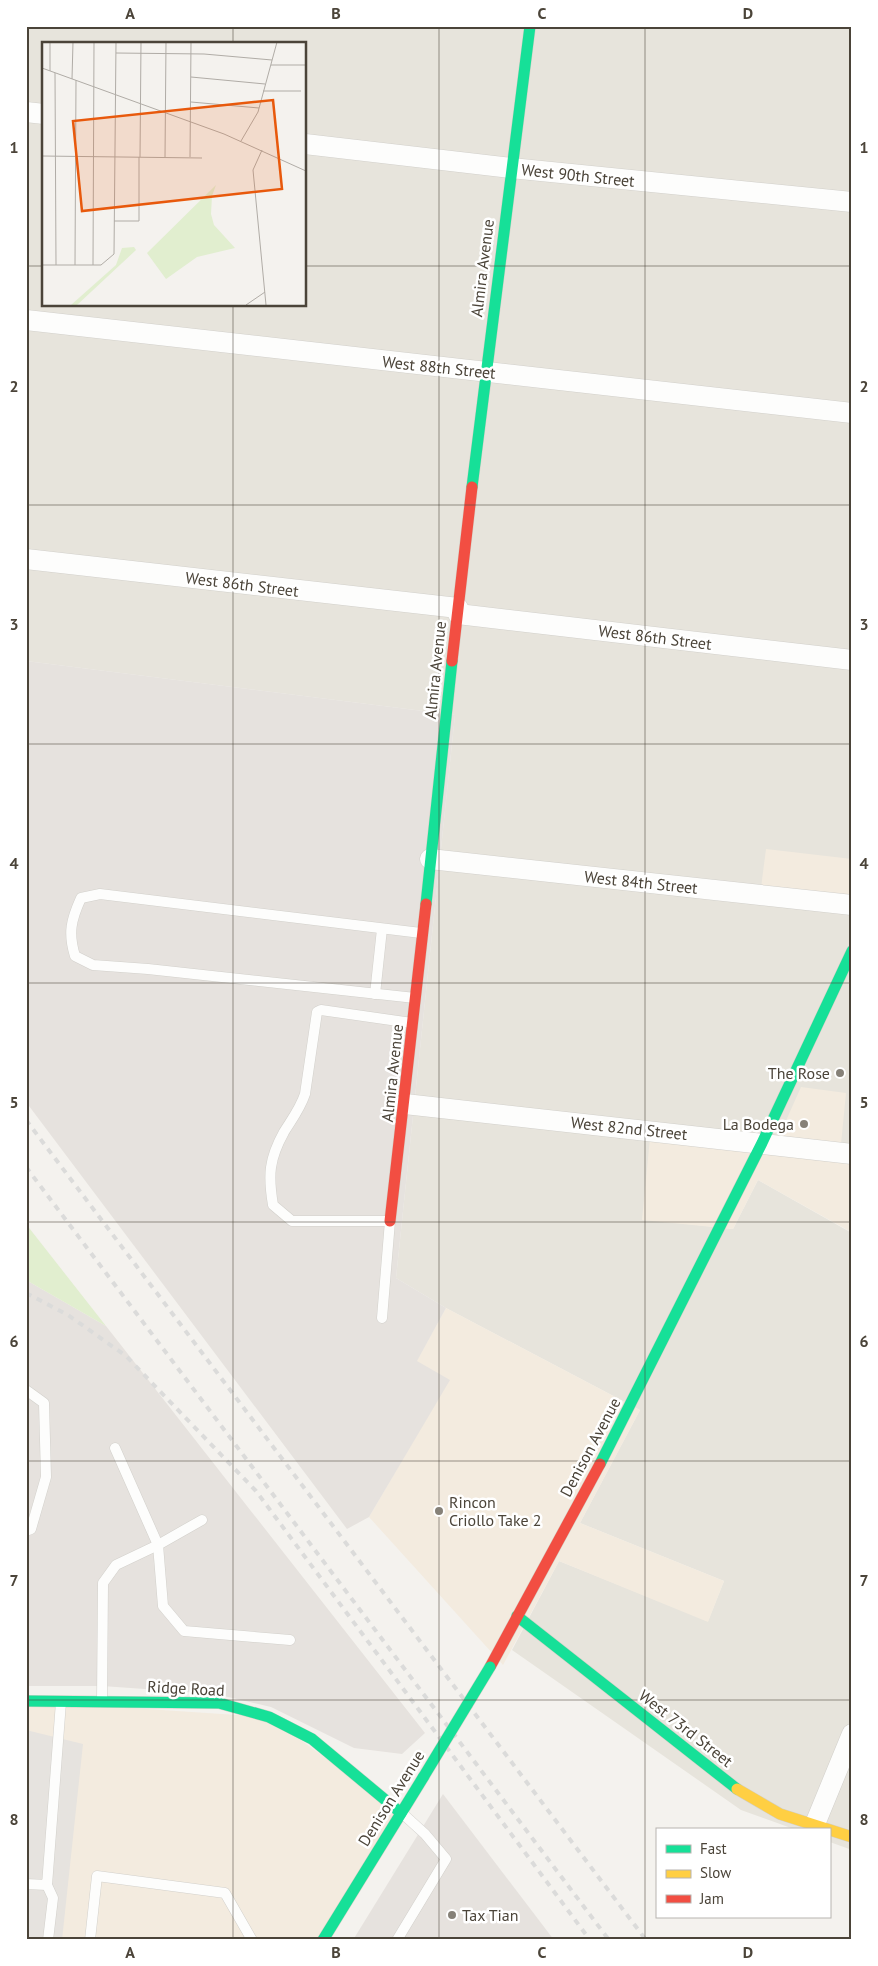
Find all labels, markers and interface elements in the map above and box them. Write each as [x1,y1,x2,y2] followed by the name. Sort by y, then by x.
[125,3,135,23] text: A
[331,3,341,23] text: B
[538,3,547,23] text: C
[743,3,753,23] text: D
[42,42,306,306] inset map
[9,137,19,157] text: 1
[859,137,869,157] text: 1
[520,159,636,191] street label: West 90th Street
[466,218,498,318] street label: Almira Avenue
[381,351,497,383] street label: West 88th Street
[9,376,19,396] text: 2
[859,376,869,396] text: 2
[184,567,300,601] street label: West 86th Street
[9,614,19,634] text: 3
[859,614,869,634] text: 3
[420,620,450,720] street label: Almira Avenue
[597,620,713,654] street label: West 86th Street
[9,853,19,873] text: 4
[859,853,869,873] text: 4
[583,866,699,898] street label: West 84th Street
[377,1023,407,1123] street label: Almira Avenue
[768,1063,830,1083] place label: The Rose
[834,1067,846,1079] marker: The Rose
[9,1092,19,1112] text: 5
[859,1092,869,1112] text: 5
[570,1112,689,1144] street label: West 82nd Street
[723,1114,794,1134] place label: La Bodega
[798,1118,810,1130] marker: La Bodega
[9,1331,19,1351] text: 6
[859,1331,869,1351] text: 6
[555,1394,625,1500] street label: Denison Avenue
[449,1492,542,1530] place label: Rincon Criollo Take 2
[433,1505,445,1517] marker: Rincon Criollo Take 2
[9,1570,19,1590] text: 7
[859,1570,869,1590] text: 7
[147,1676,225,1700] street label: Ridge Road
[635,1685,737,1771] street label: West 73rd Street
[354,1746,428,1850] street label: Denison Avenue
[9,1809,19,1829] text: 8
[859,1809,869,1829] text: 8
[656,1828,830,1918] legend
[700,1839,727,1858] text: Fast
[700,1863,731,1882] text: Slow
[699,1889,724,1908] text: Jam
[462,1905,519,1925] place label: Tax Tian
[446,1909,458,1921] marker: Tax Tian
[125,1942,135,1962] text: A
[331,1942,341,1962] text: B
[538,1942,547,1962] text: C
[743,1942,753,1962] text: D

